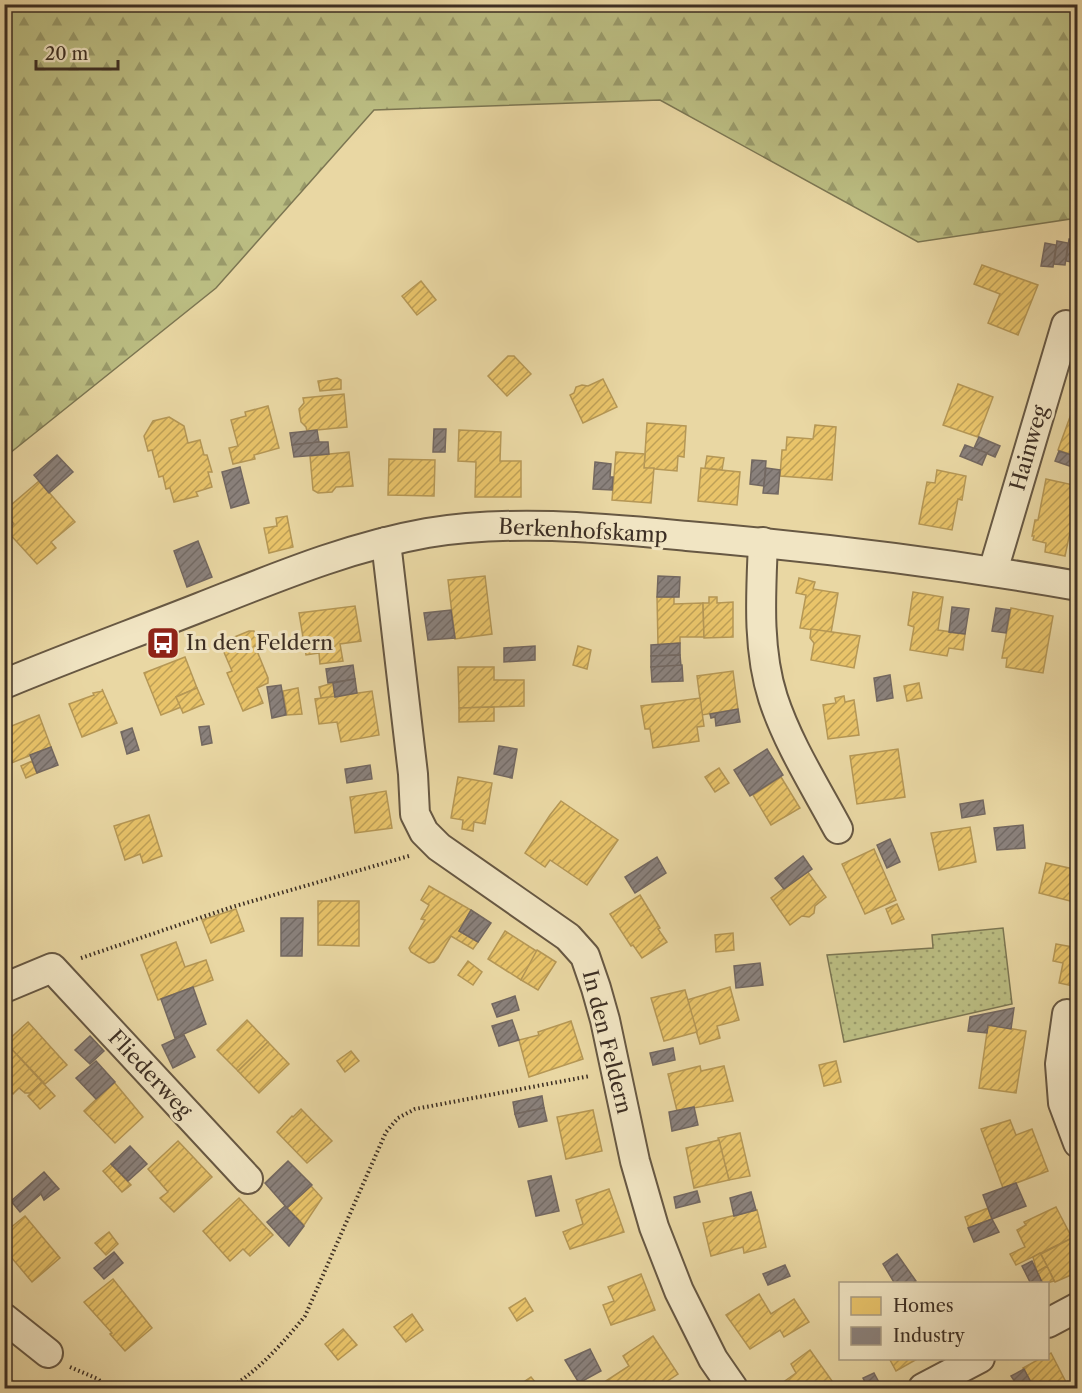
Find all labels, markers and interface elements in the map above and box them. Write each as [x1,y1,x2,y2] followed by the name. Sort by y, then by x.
[36,33,118,71] scale bar
[45,43,89,65] text: 20 m
[1004,401,1053,493] street label: Hainweg
[498,514,668,547] street label: Berkenhofskamp
[145,625,181,661] bus stop icon: In den Feldern
[186,630,333,655] place label: In den Feldern
[578,967,637,1116] street label: In den Feldern
[103,1025,198,1123] street label: Fliederweg
[839,1282,1049,1360] legend
[893,1295,954,1317] text: Homes
[893,1325,966,1347] text: Industry

